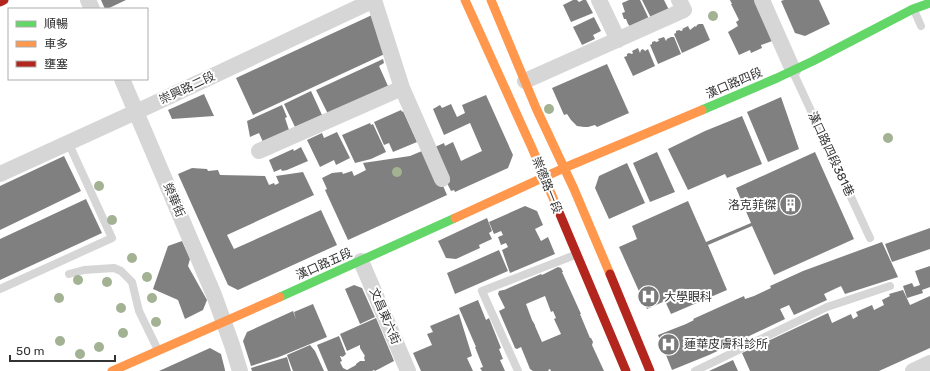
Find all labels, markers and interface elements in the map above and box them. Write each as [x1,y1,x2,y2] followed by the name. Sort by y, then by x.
[8,8,148,80] legend
[44,17,68,31] text: 順暢
[44,37,68,51] text: 車多
[44,57,68,71] text: 壅塞
[704,65,764,101] street label: 漢口路四段
[157,69,217,107] street label: 崇興路二段
[805,109,857,199] street label: 漢口路四段381巷
[529,155,565,215] street label: 崇德路一段
[161,181,187,219] street label: 榮華街
[778,192,804,218] building icon: 洛克菲傑
[728,198,776,212] place label: 洛克菲傑
[294,245,354,283] street label: 漢口路五段
[635,284,661,310] hospital icon: 大學眼科
[367,286,403,346] street label: 文昌東六街
[664,290,712,304] place label: 大學眼科
[656,331,682,357] hospital icon: 蓮華皮膚科診所
[10,337,115,363] scale bar
[684,337,768,351] place label: 蓮華皮膚科診所
[16,344,44,358] text: 50 m

